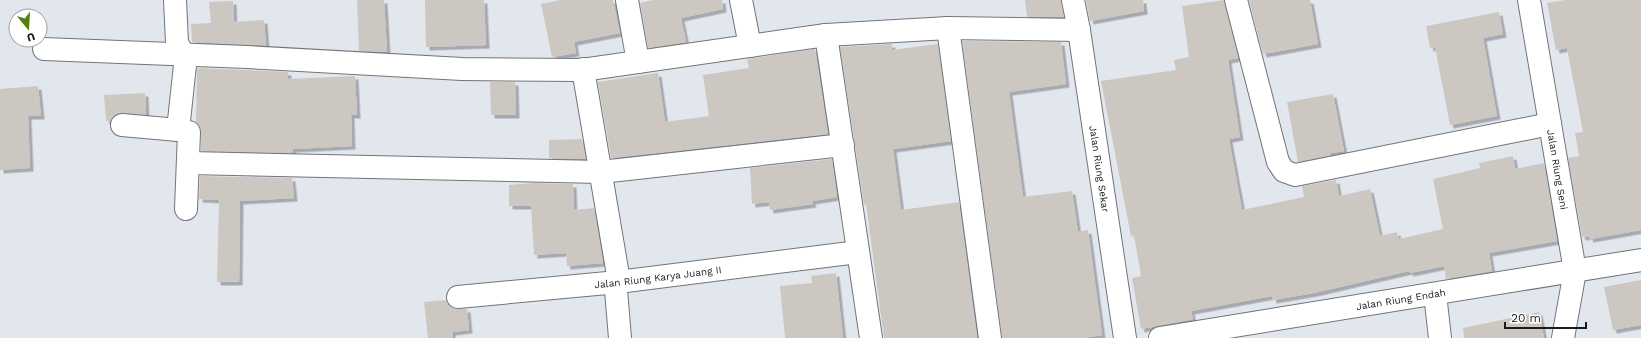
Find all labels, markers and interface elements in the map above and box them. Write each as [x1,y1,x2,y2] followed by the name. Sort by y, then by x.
[8,8,48,48] north arrow
[25,30,37,44] text: U
[1088,125,1112,213] street label: Jalan Riung Sekar
[1546,129,1570,210] street label: Jalan Riung Seni
[594,264,722,290] street label: Jalan Riung Karya Juang II
[1355,286,1446,312] street label: Jalan Riung Endah
[1505,304,1586,330] scale bar
[1511,311,1541,325] text: 20 m

